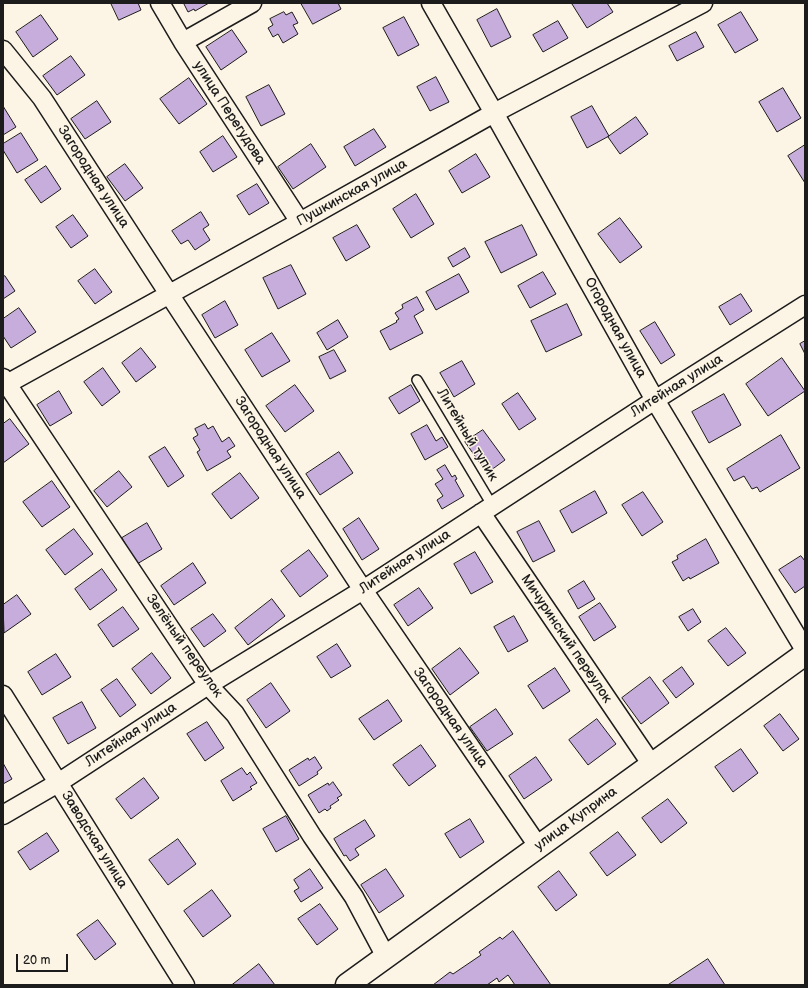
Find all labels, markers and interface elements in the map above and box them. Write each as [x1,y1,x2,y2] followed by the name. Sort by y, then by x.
[189,58,269,168] street label: улица Перегудова
[54,123,132,231] street label: Загородная улица
[294,156,410,230] street label: Пушкинская улица
[580,275,650,381] street label: Огородная улица
[628,351,726,421] street label: Литейная улица
[433,386,501,484] street label: Литейный тупик
[231,394,309,502] street label: Загородная улица
[356,526,454,598] street label: Литейная улица
[517,571,615,707] street label: Мичуринский переулок
[142,591,226,701] street label: Зелёный переулок
[409,665,491,771] street label: Загородная улица
[82,699,180,771] street label: Литейная улица
[531,783,621,855] street label: улица Куприна
[57,788,131,892] street label: Заводская улица
[18,946,70,972] scale bar
[23,953,50,968] text: 20 m

